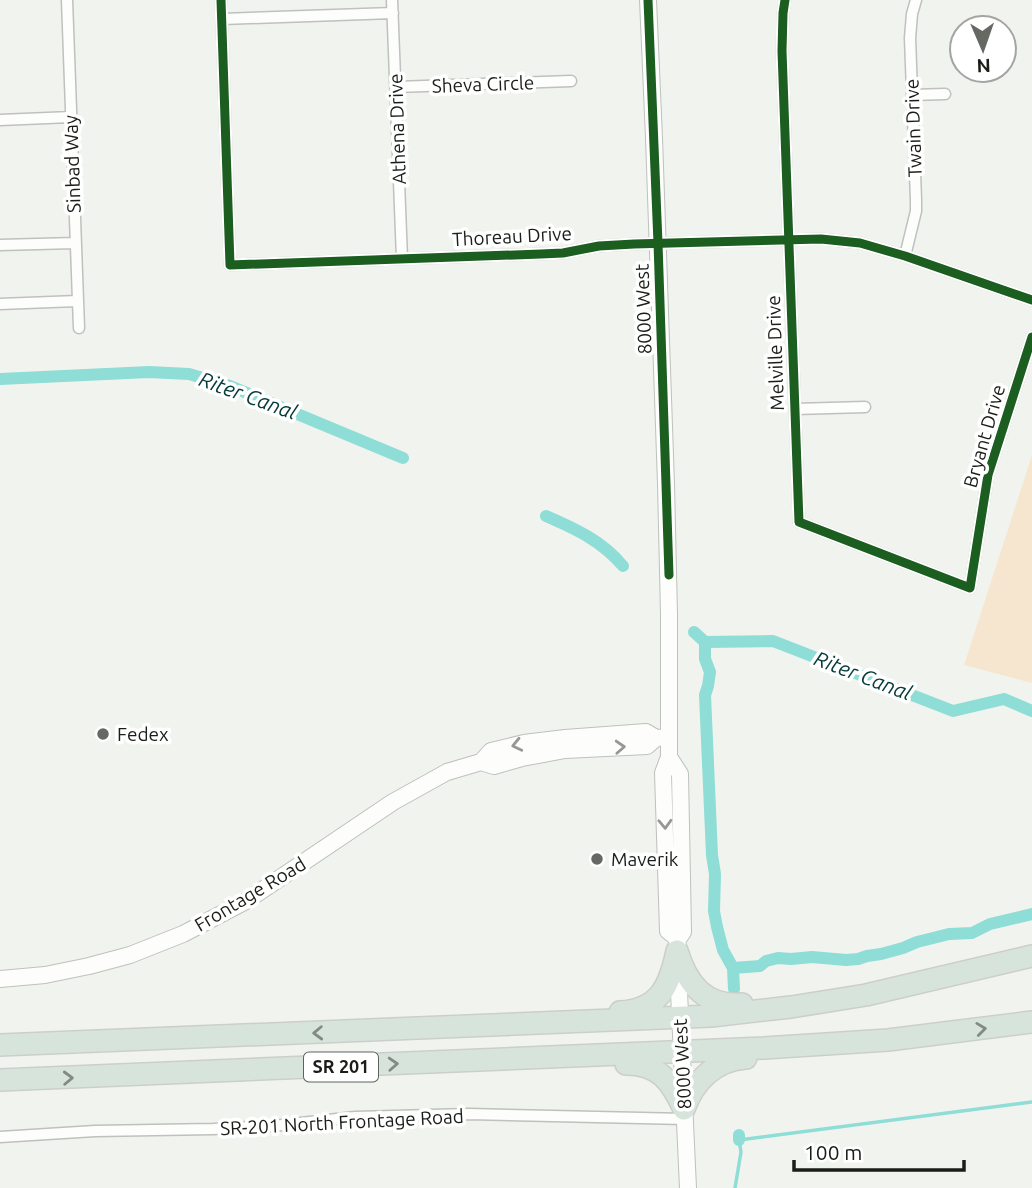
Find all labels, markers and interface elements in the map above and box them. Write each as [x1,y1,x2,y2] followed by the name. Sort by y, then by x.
[948,14,1018,84] north arrow
[976,55,991,77] text: N
[431,71,535,97] street label: Sheva Circle
[384,73,410,185] street label: Athena Drive
[900,78,926,178] street label: Twain Drive
[59,115,85,213] street label: Sinbad Way
[451,222,573,250] street label: Thoreau Drive
[630,263,656,355] street label: 8000 West
[762,295,788,411] street label: Melville Drive
[196,366,301,424] water label: Riter Canal
[959,382,1009,490] street label: Bryant Drive
[811,645,916,705] water label: Riter Canal
[117,723,169,745] place label: Fedex
[95,726,111,742] marker: Fedex
[511,737,523,752] one-way arrow
[615,740,626,755] one-way arrow
[657,819,673,830] one-way arrow
[611,848,679,870] place label: Maverik
[589,851,605,867] marker: Maverik
[191,852,309,936] street label: Frontage Road
[669,1018,695,1110] street label: 8000 West
[975,1022,986,1037] one-way arrow
[312,1025,323,1040] one-way arrow
[304,1052,378,1082] road number: SR 201
[388,1057,399,1072] one-way arrow
[63,1070,74,1085] one-way arrow
[220,1105,464,1139] street label: SR-201 North Frontage Road
[794,1128,964,1172] scale bar
[804,1140,862,1164] text: 100 m

